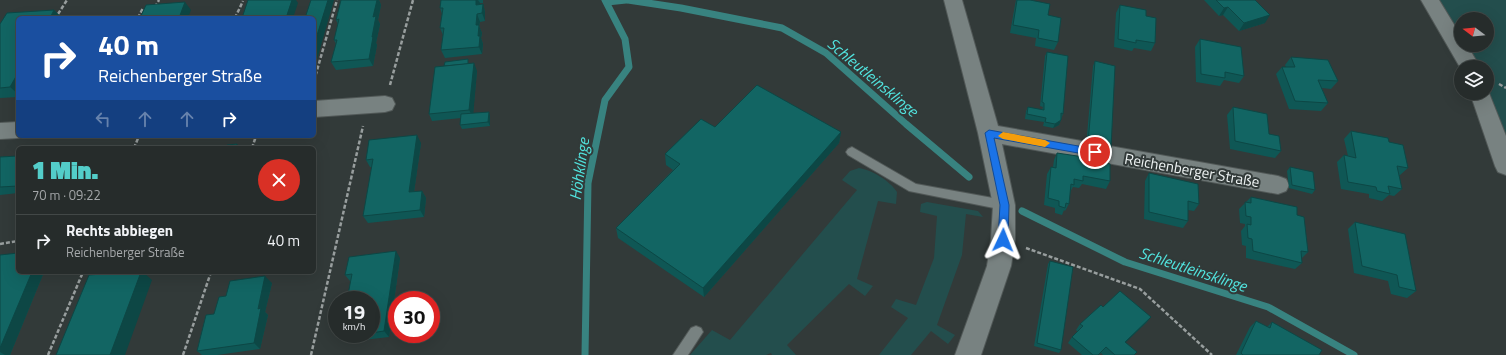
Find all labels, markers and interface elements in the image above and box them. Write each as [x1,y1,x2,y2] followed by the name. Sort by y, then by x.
[1454,12,1494,52] north arrow
[1454,12,1494,100] map controls
[98,23,159,66] text: 40 m
[32,32,84,84] icon: right
[822,32,925,123] water label: Schleutleinsklinge
[1454,60,1494,100] button: layers
[98,62,262,89] text: Reichenberger Straße
[92,108,114,130] icon: left
[134,108,156,130] icon: ahead
[176,108,198,130] icon: ahead
[218,108,240,130] icon: right
[563,135,595,202] water label: Höhklinge
[1078,135,1112,169] pin
[1084,141,1106,163] icon: arrive
[1123,147,1261,193] street label: Reichenberger Straße
[32,152,98,188] text: 1 Min.
[258,159,300,201] button: close
[32,185,101,205] text: 70 m · 09:22
[66,219,173,242] text: Rechts abbiegen
[982,219,1024,261] position arrow
[267,229,300,252] text: 40 m
[32,230,54,252] icon: right
[1136,240,1251,298] water label: Schleutleinsklinge
[66,242,184,262] text: Reichenberger Straße
[388,291,440,343] speed limit sign: 30
[343,296,365,327] text: 19
[343,319,365,334] text: km/h

